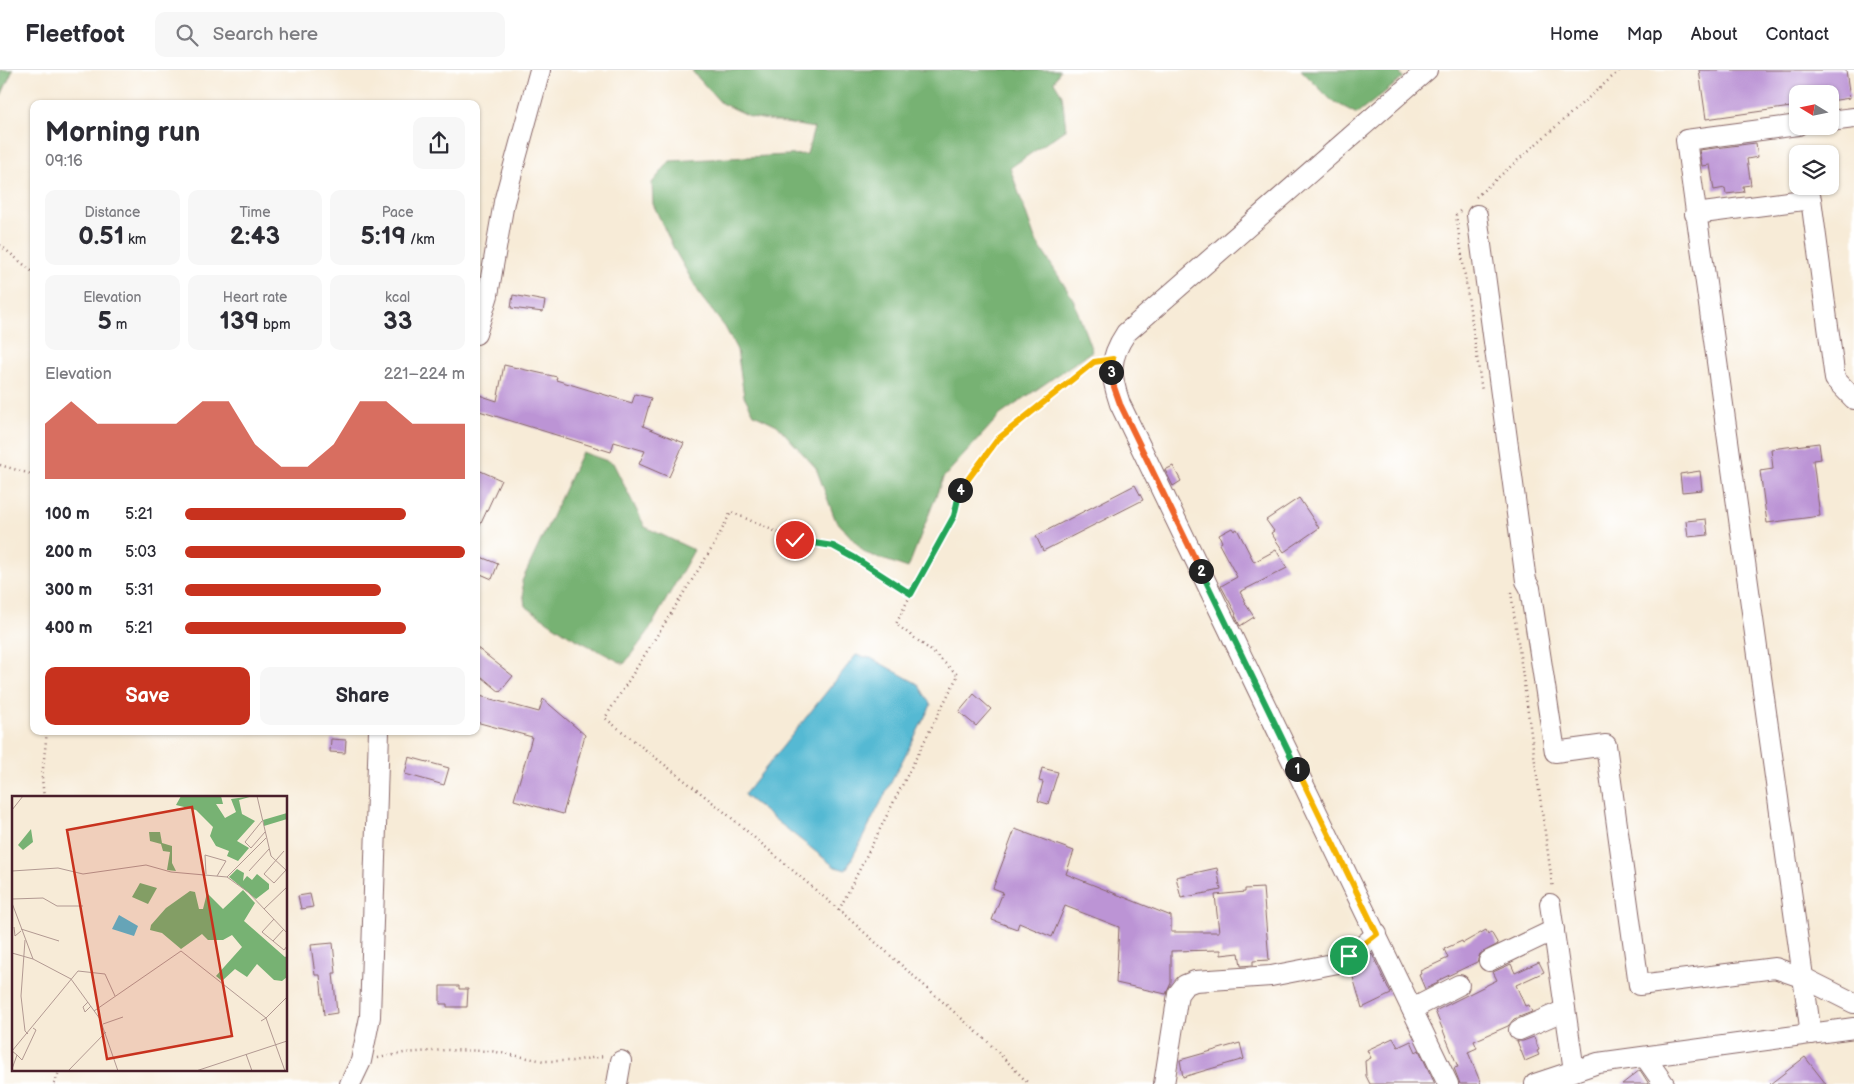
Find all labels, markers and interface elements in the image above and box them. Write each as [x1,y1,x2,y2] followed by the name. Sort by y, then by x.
[155,12,505,57] search box
[25,20,125,49] text: Fleetfoot
[173,21,201,49] icon: search
[213,23,318,46] text: Search here
[1550,24,1599,45] text: Home
[1627,24,1663,45] text: Map
[1691,24,1738,45] text: About
[1766,24,1829,45] text: Contact
[1789,85,1839,135] north arrow
[1789,85,1839,195] map controls
[45,116,200,149] text: Morning run
[413,117,465,169] button: share
[1789,145,1839,195] button: layers
[45,152,83,171] text: 09:16
[84,204,140,221] text: Distance
[239,204,271,221] text: Time
[382,204,414,221] text: Pace
[78,221,124,252] text: 0.51
[230,221,280,252] text: 2:43
[361,221,406,252] text: 5:19
[124,231,146,248] text: km
[406,231,435,248] text: /km
[83,289,142,306] text: Elevation
[223,289,287,306] text: Heart rate
[385,289,410,306] text: kcal
[97,306,112,337] text: 5
[219,306,259,337] text: 139
[383,306,412,337] text: 33
[112,316,127,333] text: m
[259,316,291,333] text: bpm
[1098,360,1124,384] pin: 3
[1107,364,1116,381] text: 3
[45,365,112,384] text: Elevation
[384,365,465,384] text: 221–224 m
[948,478,972,502] pin: 4
[956,482,965,499] text: 4
[45,505,90,524] text: 100 m
[125,505,153,524] text: 5:21
[774,519,816,561] pin
[781,526,809,554] icon: check
[45,543,92,562] text: 200 m
[125,543,157,562] text: 5:03
[1188,558,1214,584] pin: 2
[1197,563,1206,580] text: 2
[45,581,92,600] text: 300 m
[125,581,153,600] text: 5:31
[45,619,92,638] text: 400 m
[125,619,153,638] text: 5:21
[45,667,250,725] button: Save
[260,667,465,725] button: Share
[1284,756,1310,782] pin: 1
[1295,761,1300,778] text: 1
[12,796,288,1072] inset map
[1328,935,1370,977] pin
[1335,942,1363,970] icon: arrive

